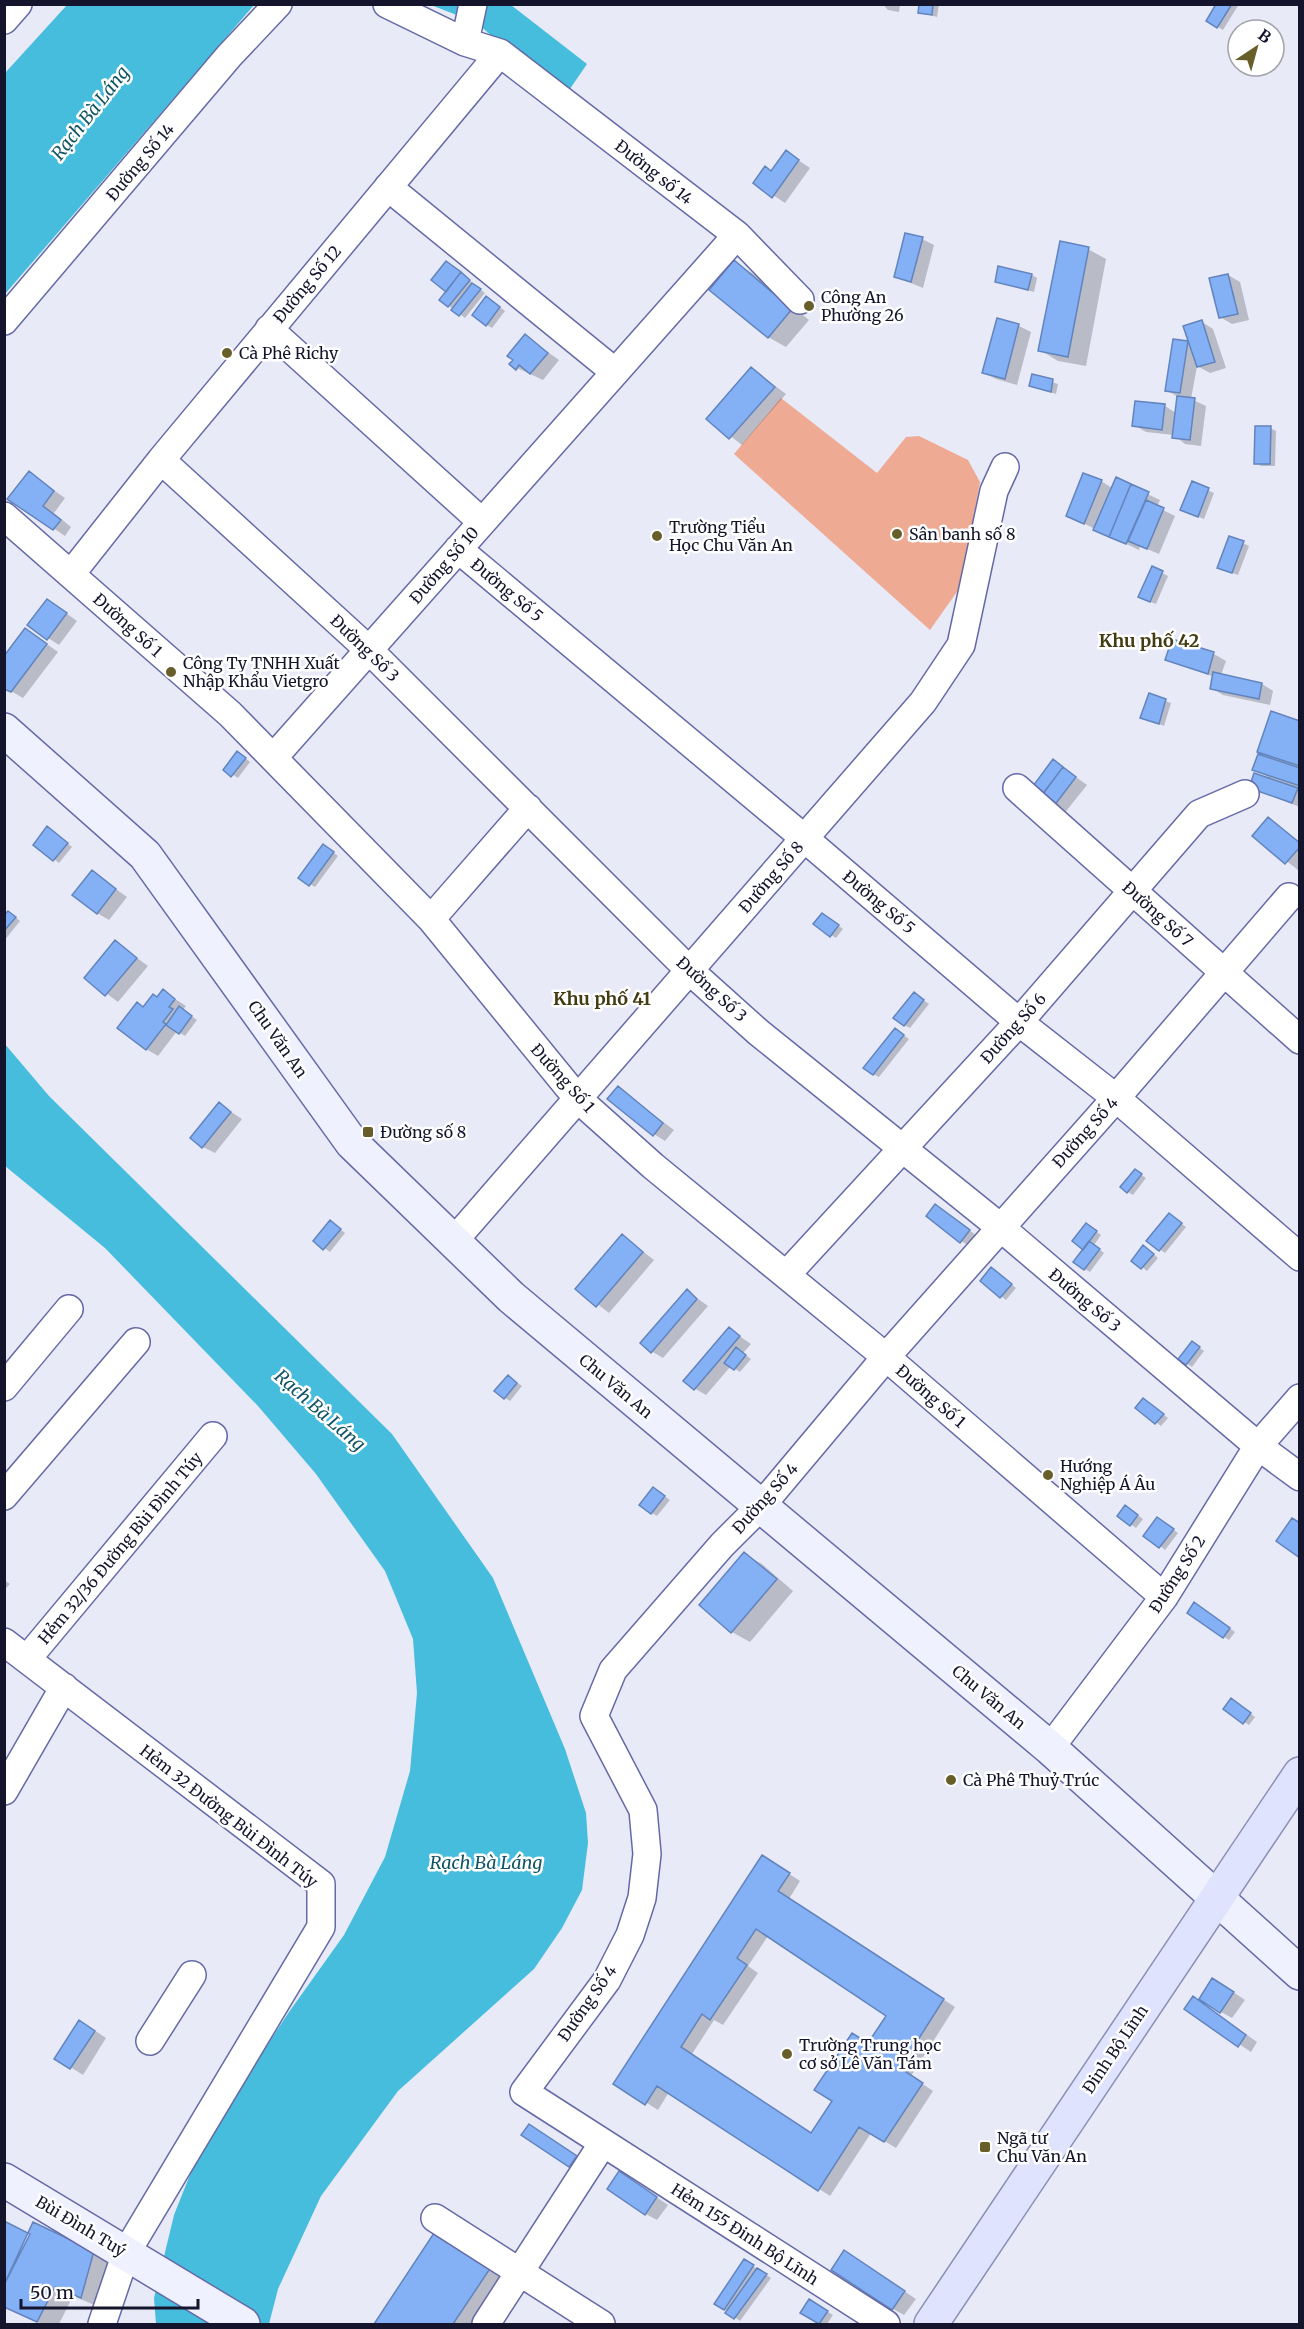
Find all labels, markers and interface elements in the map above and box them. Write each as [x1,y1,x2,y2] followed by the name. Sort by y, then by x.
[1226,18,1286,78] north arrow
[1254,24,1275,47] text: B
[46,62,134,164] water label: Rạch Bà Láng
[102,119,178,205] street label: Đường Số 14
[611,135,697,209] street label: Đường số 14
[269,241,345,327] street label: Đường Số 12
[821,287,904,325] place label: Công An Phường 26
[802,299,816,313] marker: Công An Phường 26
[239,343,339,363] place label: Cà Phê Richy
[220,346,234,360] marker: Cà Phê Richy
[669,517,793,555] place label: Trường Tiểu Học Chu Văn An
[405,522,483,608] street label: Đường Số 10
[909,524,1015,544] place label: Sân banh số 8
[890,527,904,541] marker: Sân banh số 8
[650,529,664,543] marker: Trường Tiểu Học Chu Văn An
[467,554,547,626] street label: Đường Số 5
[89,589,167,661] street label: Đường Số 1
[326,610,404,686] street label: Đường Số 3
[1099,629,1199,652] district label: Khu phố 42
[183,653,341,691] place label: Công Ty TNHH Xuất Nhập Khẩu Vietgro
[164,665,178,679] marker: Công Ty TNHH Xuất Nhập Khẩu Vietgro
[735,837,807,917] street label: Đường Số 8
[839,866,919,938] street label: Đường Số 5
[1119,877,1197,951] street label: Đường Số 7
[673,952,751,1026] street label: Đường Số 3
[553,987,651,1010] district label: Khu phố 41
[976,988,1050,1068] street label: Đường Số 6
[244,997,312,1082] street label: Chu Văn An
[527,1039,599,1117] street label: Đường Số 1
[1048,1092,1122,1172] street label: Đường Số 4
[380,1122,466,1142] place label: Đường số 8
[361,1125,375,1139] marker: Đường số 8
[1045,1264,1125,1336] street label: Đường Số 3
[575,1349,657,1423] street label: Chu Văn An
[892,1360,970,1432] street label: Đường Số 1
[270,1364,370,1456] water label: Rạch Bà Láng
[34,1447,207,1648] street label: Hẻm 32/36 Đường Bùi Đình Túy
[1060,1456,1155,1494] place label: Hướng Nghiệp Á Âu
[728,1458,802,1538] street label: Đường Số 4
[1041,1468,1055,1482] marker: Hướng Nghiệp Á Âu
[1145,1532,1209,1616] street label: Đường Số 2
[948,1660,1030,1734] street label: Chu Văn An
[136,1740,323,1892] street label: Hẻm 32 Đường Bùi Đình Túy
[963,1770,1099,1790] place label: Cà Phê Thuỷ Trúc
[944,1773,958,1787] marker: Cà Phê Thuỷ Trúc
[430,1851,542,1874] water label: Rạch Bà Láng
[553,1961,621,2045] street label: Đường Số 4
[1078,2001,1152,2097] street label: Đinh Bộ Lĩnh
[799,2035,941,2073] place label: Trường Trung học cơ sở Lê Văn Tám
[780,2047,794,2061] marker: Trường Trung học cơ sở Lê Văn Tám
[997,2128,1087,2166] place label: Ngã tư Chu Văn An
[978,2140,992,2154] marker: Ngã tư Chu Văn An
[668,2179,823,2289] street label: Hẻm 155 Đinh Bộ Lĩnh
[32,2191,130,2261] street label: Bùi Đình Tuý
[21,2272,198,2310] scale bar
[30,2281,74,2304] text: 50 m

